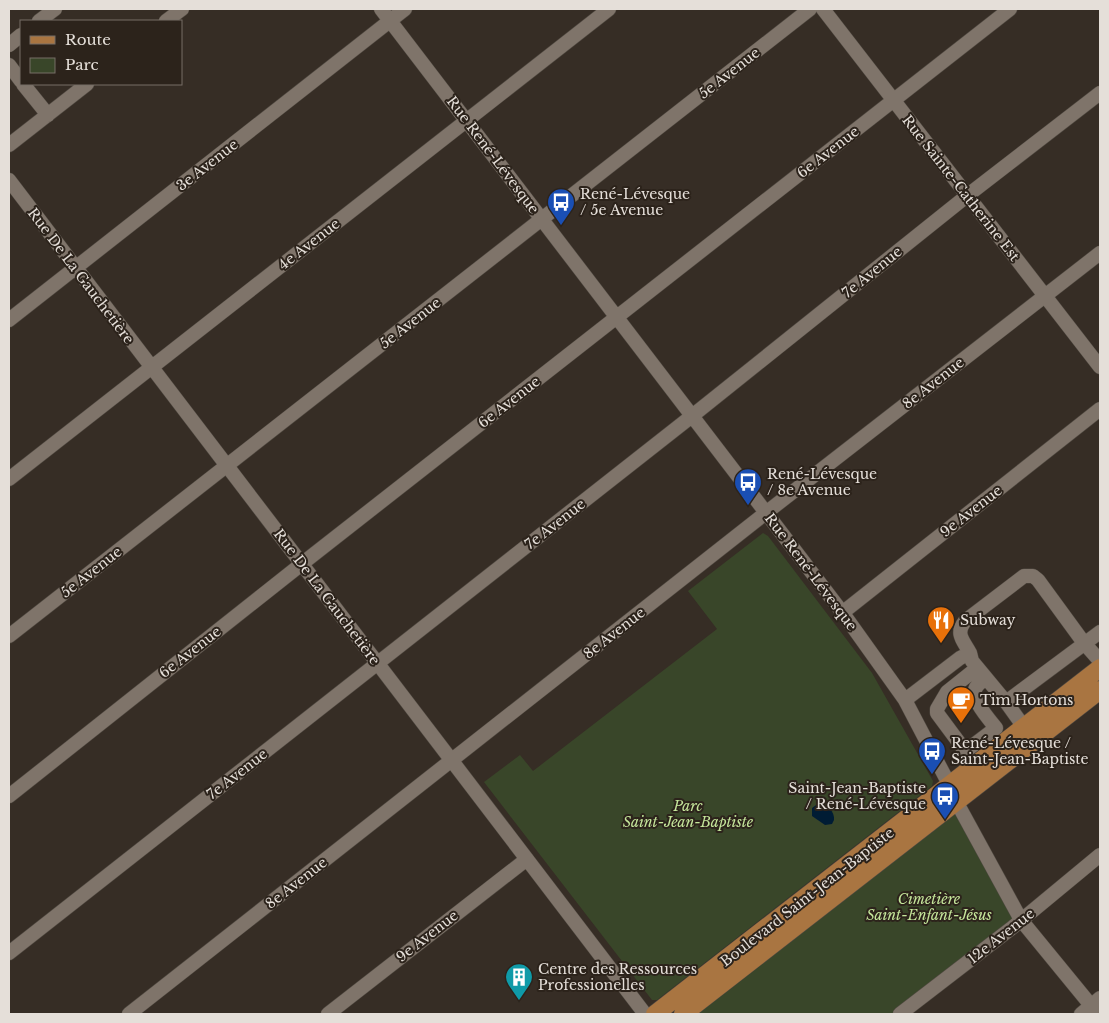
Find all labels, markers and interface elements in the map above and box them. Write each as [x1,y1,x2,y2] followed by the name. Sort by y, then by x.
[20,20,182,85] legend
[65,30,111,49] text: Route
[695,44,763,102] street label: 5e Avenue
[65,55,98,74] text: Parc
[443,93,543,217] street label: Rue René-Lévesque
[898,111,1024,265] street label: Rue Sainte-Catherine Est
[793,122,863,182] street label: 6e Avenue
[173,135,241,195] street label: 3e Avenue
[580,185,690,219] place label: René-Lévesque / 5e Avenue
[546,187,576,226] bus stop icon: René-Lévesque / 5e Avenue
[24,204,138,348] street label: Rue De La Gauchetière
[275,214,343,274] street label: 4e Avenue
[838,242,906,302] street label: 7e Avenue
[376,294,444,352] street label: 5e Avenue
[899,353,967,413] street label: 8e Avenue
[474,372,544,432] street label: 6e Avenue
[767,465,877,499] place label: René-Lévesque / 8e Avenue
[733,467,763,506] bus stop icon: René-Lévesque / 8e Avenue
[936,481,1006,541] street label: 9e Avenue
[521,495,589,553] street label: 7e Avenue
[761,510,861,634] street label: Rue René-Lévesque
[270,525,384,669] street label: Rue De La Gauchetière
[57,543,125,601] street label: 5e Avenue
[580,603,648,663] street label: 8e Avenue
[926,605,956,644] restaurant icon: Subway
[960,611,1016,629] place label: Subway
[155,622,225,682] street label: 6e Avenue
[946,685,976,724] cafe icon: Tim Hortons
[980,691,1073,709] place label: Tim Hortons
[951,734,1089,768] place label: René-Lévesque / Saint-Jean-Baptiste
[917,736,947,775] bus stop icon: René-Lévesque / Saint-Jean-Baptiste
[203,745,271,803] street label: 7e Avenue
[788,779,926,813] place label: Saint-Jean-Baptiste / René-Lévesque
[930,781,960,820] bus stop icon: Saint-Jean-Baptiste / René-Lévesque
[623,797,754,831] park label: Parc Saint-Jean-Baptiste
[717,824,897,970] street label: Boulevard Saint-Jean-Baptiste
[262,853,330,913] street label: 8e Avenue
[866,890,992,924] park label: Cimetière Saint-Enfant-Jésus
[964,904,1038,968] street label: 12e Avenue
[392,906,462,966] street label: 9e Avenue
[538,960,697,994] place label: Centre des Ressources Professionelles
[504,962,534,1001] building icon: Centre des Ressources Professionelles

